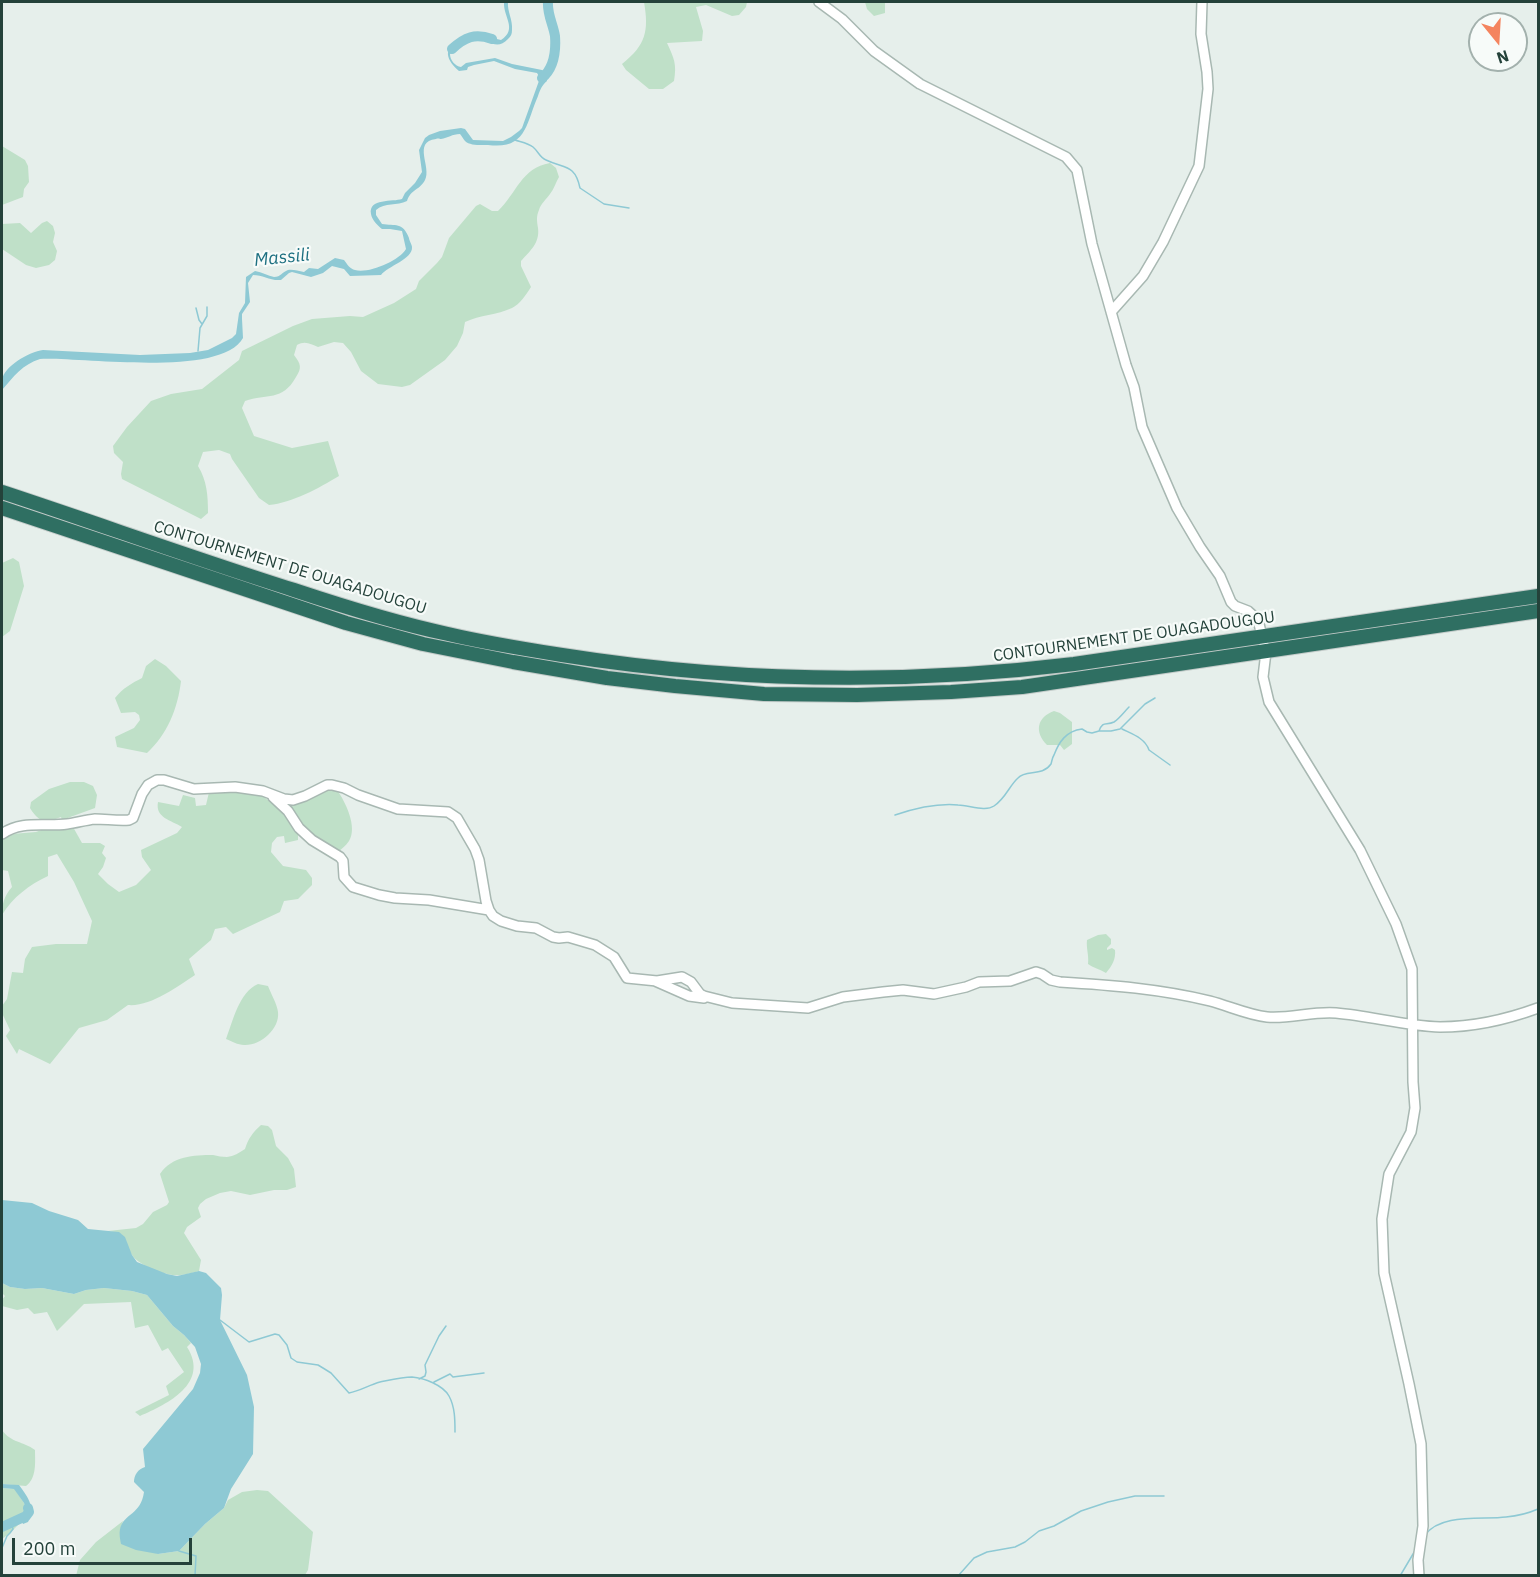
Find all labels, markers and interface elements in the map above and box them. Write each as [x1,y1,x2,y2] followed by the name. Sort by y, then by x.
[1468,12,1528,72] north arrow
[1494,46,1512,69] text: N
[253,244,311,272] water label: Massili
[151,517,429,619] street label: CONTOURNEMENT DE OUAGADOUGOU
[992,608,1276,666] street label: CONTOURNEMENT DE OUAGADOUGOU
[15,1526,195,1564] scale bar
[23,1537,75,1560] text: 200 m

